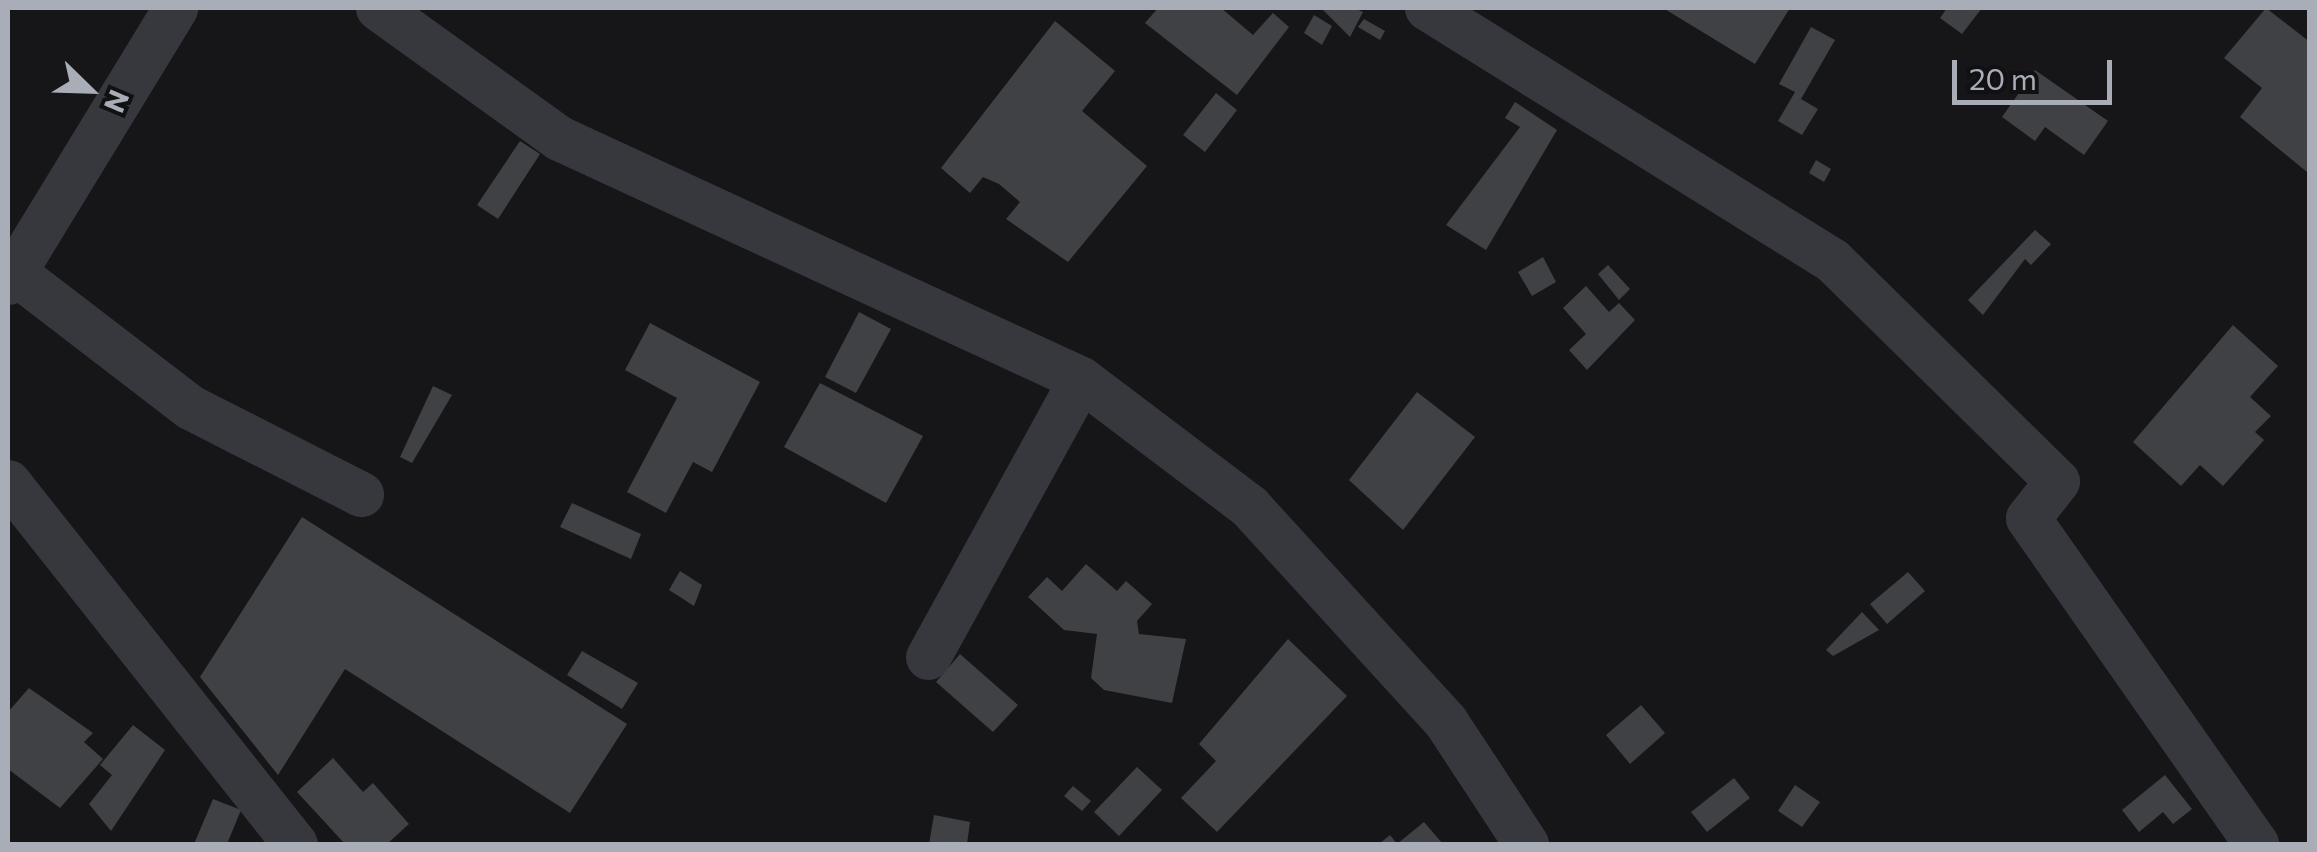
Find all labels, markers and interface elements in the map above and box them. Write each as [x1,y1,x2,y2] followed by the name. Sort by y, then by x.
[40,40,140,140] north arrow
[1957,40,2117,102] scale bar
[1969,59,2037,96] text: 20 m
[98,85,137,118] text: N

